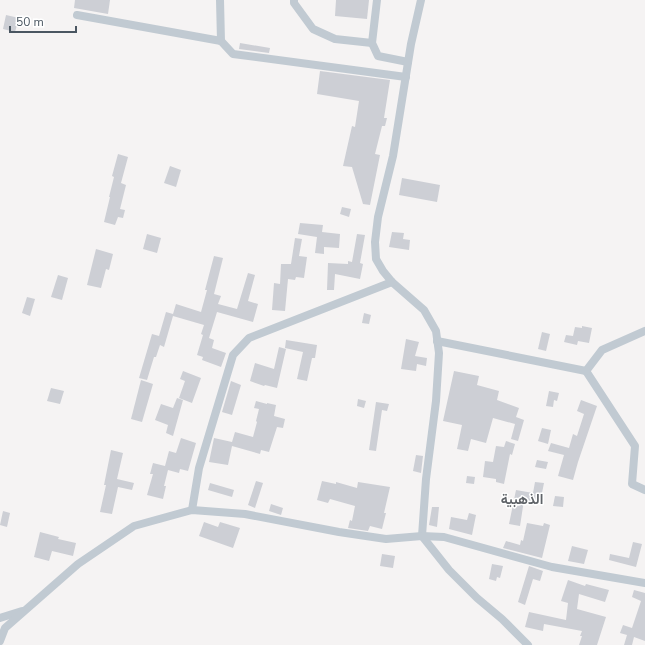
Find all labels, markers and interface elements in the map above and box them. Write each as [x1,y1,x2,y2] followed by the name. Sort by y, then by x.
[10,8,76,34] scale bar
[16,14,44,30] text: 50 m
[501,490,543,509] district label: الذهبية

